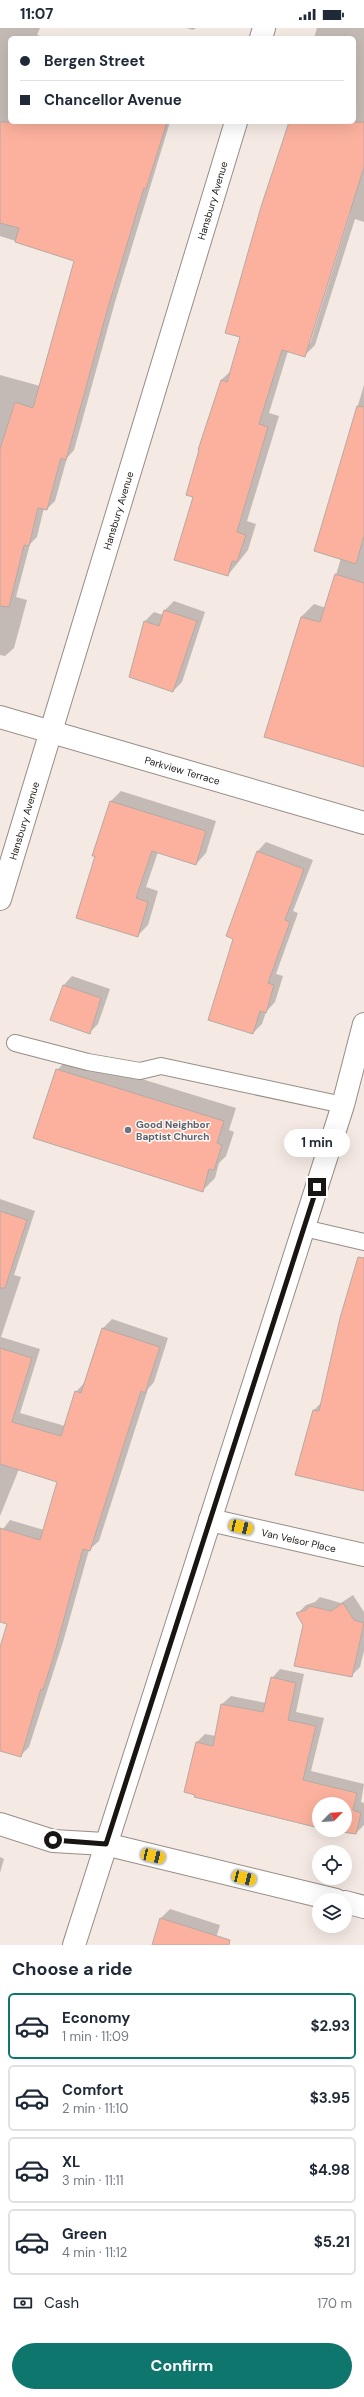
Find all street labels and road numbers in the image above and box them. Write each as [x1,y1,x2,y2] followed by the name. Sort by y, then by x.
[194,160,230,241] street label: Hansbury Avenue
[100,470,136,551] street label: Hansbury Avenue
[143,753,222,787] street label: Parkview Terrace
[6,780,42,861] street label: Hansbury Avenue
[260,1525,338,1555] street label: Van Velsor Place

